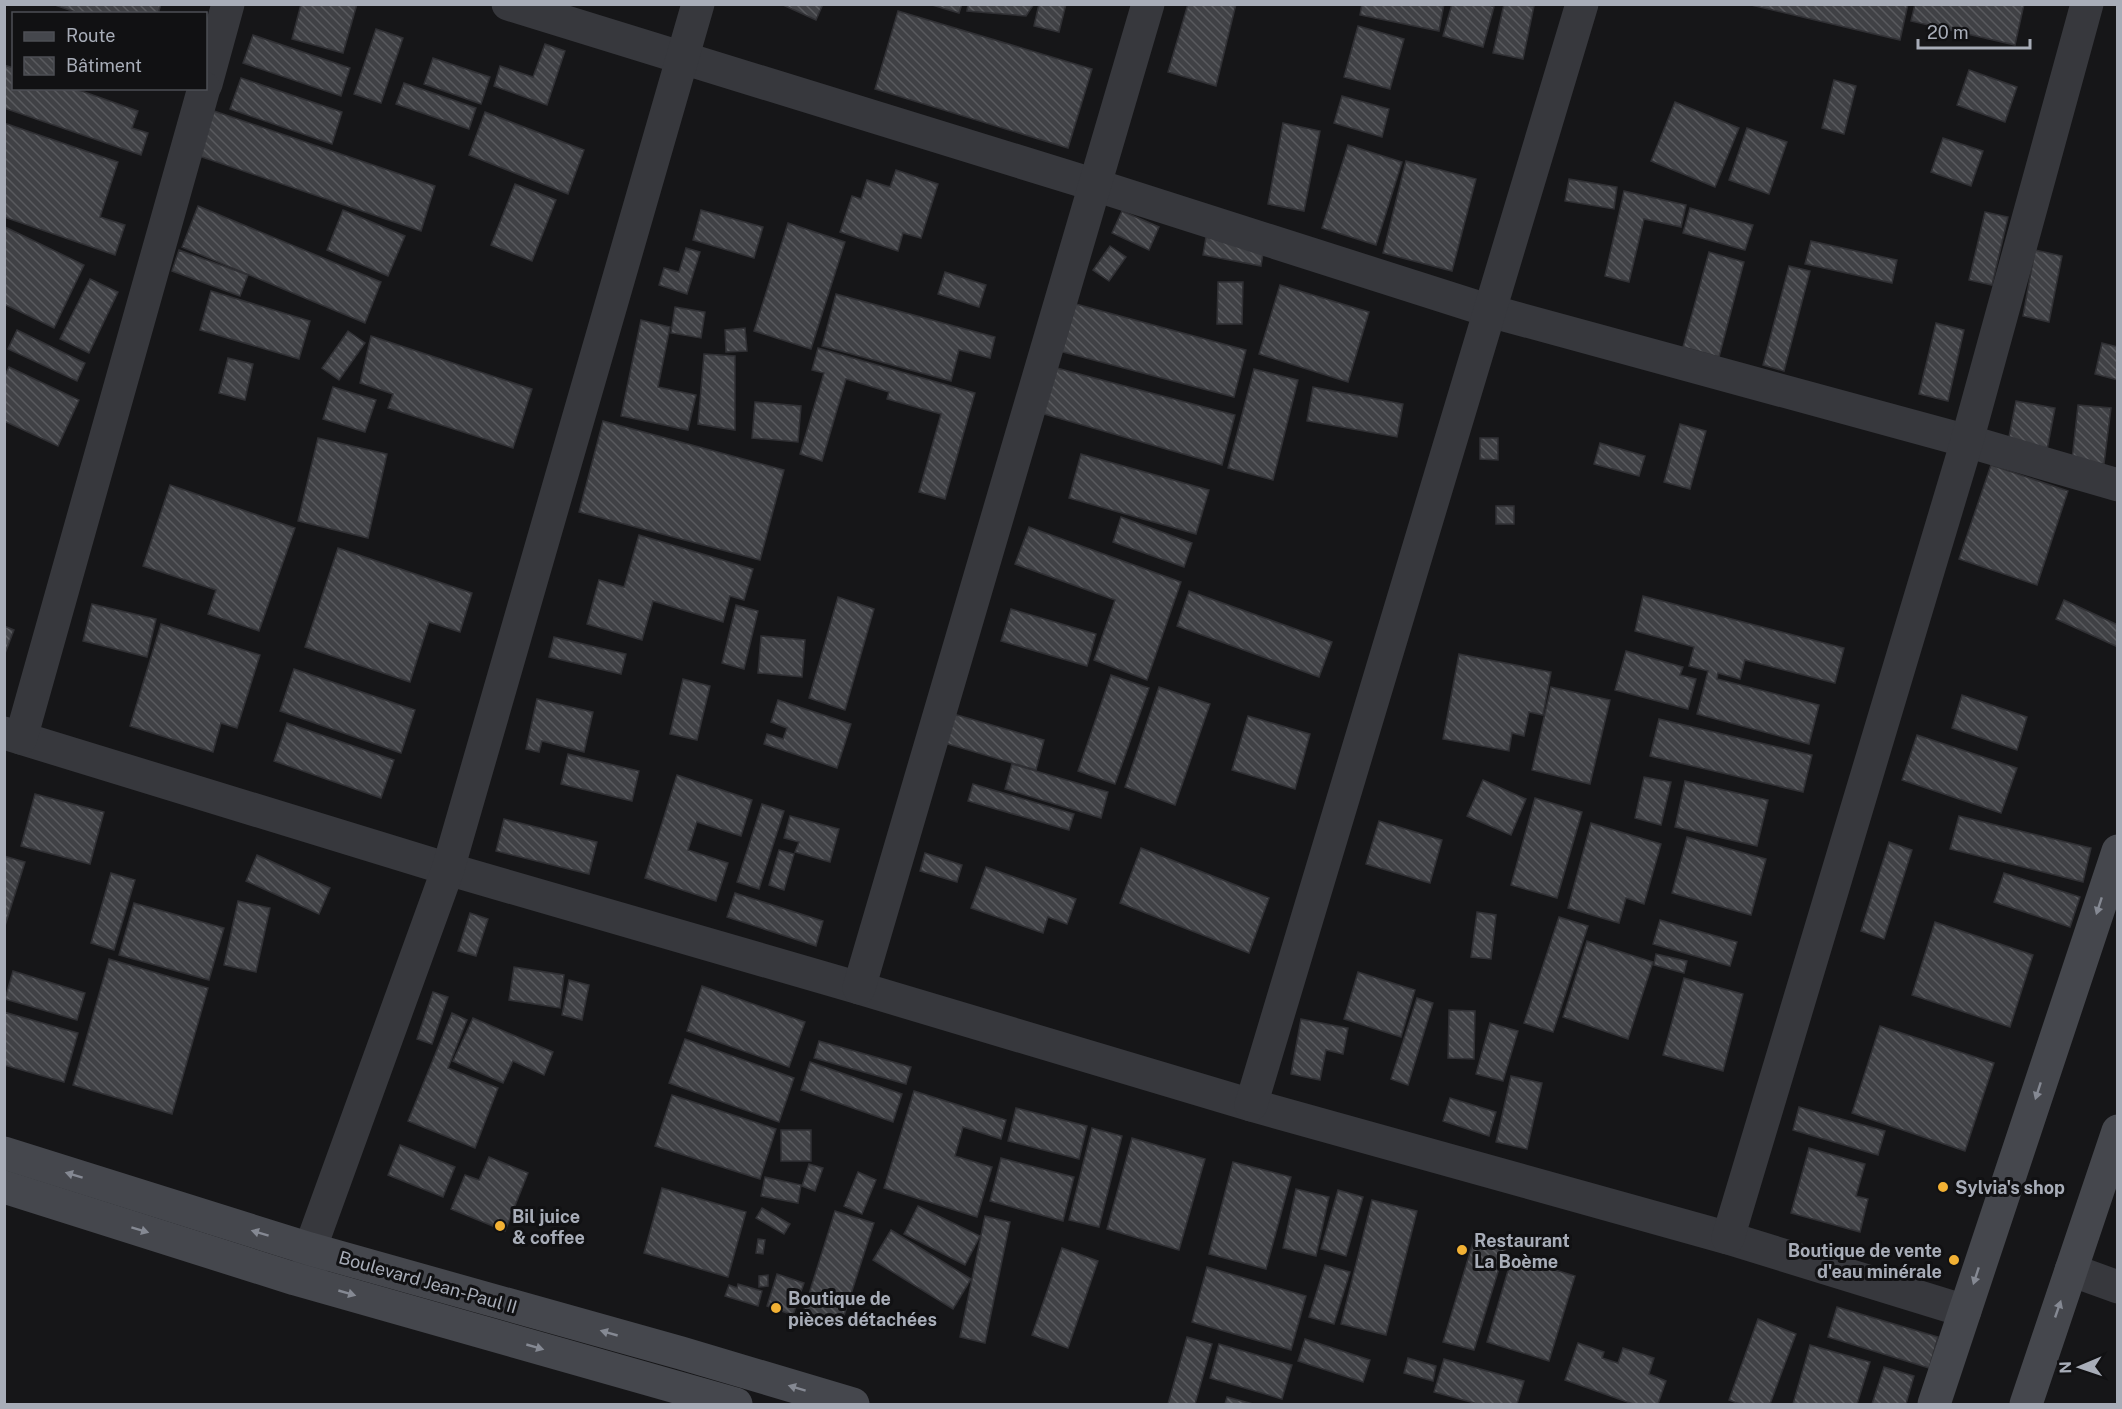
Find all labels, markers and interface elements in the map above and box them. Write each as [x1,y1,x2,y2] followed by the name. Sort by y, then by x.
[12,12,207,90] legend
[1918,12,2030,50] scale bar
[1927,22,1969,43] text: 20 m
[66,25,115,46] text: Route
[66,55,142,76] text: Bâtiment
[2094,897,2103,915] one-way arrow
[2032,1082,2042,1100] one-way arrow
[65,1170,83,1179] one-way arrow
[1955,1177,2065,1198] place label: Sylvia's shop
[1936,1180,1950,1194] marker: Sylvia's shop
[512,1206,585,1248] place label: Bil juice & coffee
[493,1219,507,1233] marker: Bil juice & coffee
[131,1226,149,1235] one-way arrow
[251,1228,269,1237] one-way arrow
[1474,1230,1570,1272] place label: Restaurant La Boème
[1788,1240,1942,1282] place label: Boutique de vente d'eau minérale
[1455,1243,1469,1257] marker: Restaurant La Boème
[336,1246,520,1318] street label: Boulevard Jean-Paul II
[1947,1253,1961,1267] marker: Boutique de vente d'eau minérale
[1971,1267,1980,1285] one-way arrow
[788,1288,937,1330] place label: Boutique de pièces détachées
[338,1289,356,1299] one-way arrow
[2054,1300,2063,1318] one-way arrow
[769,1301,783,1315] marker: Boutique de pièces détachées
[600,1328,618,1337] one-way arrow
[2050,1337,2110,1397] north arrow
[526,1343,544,1352] one-way arrow
[2056,1361,2075,1374] text: N
[788,1383,806,1392] one-way arrow

